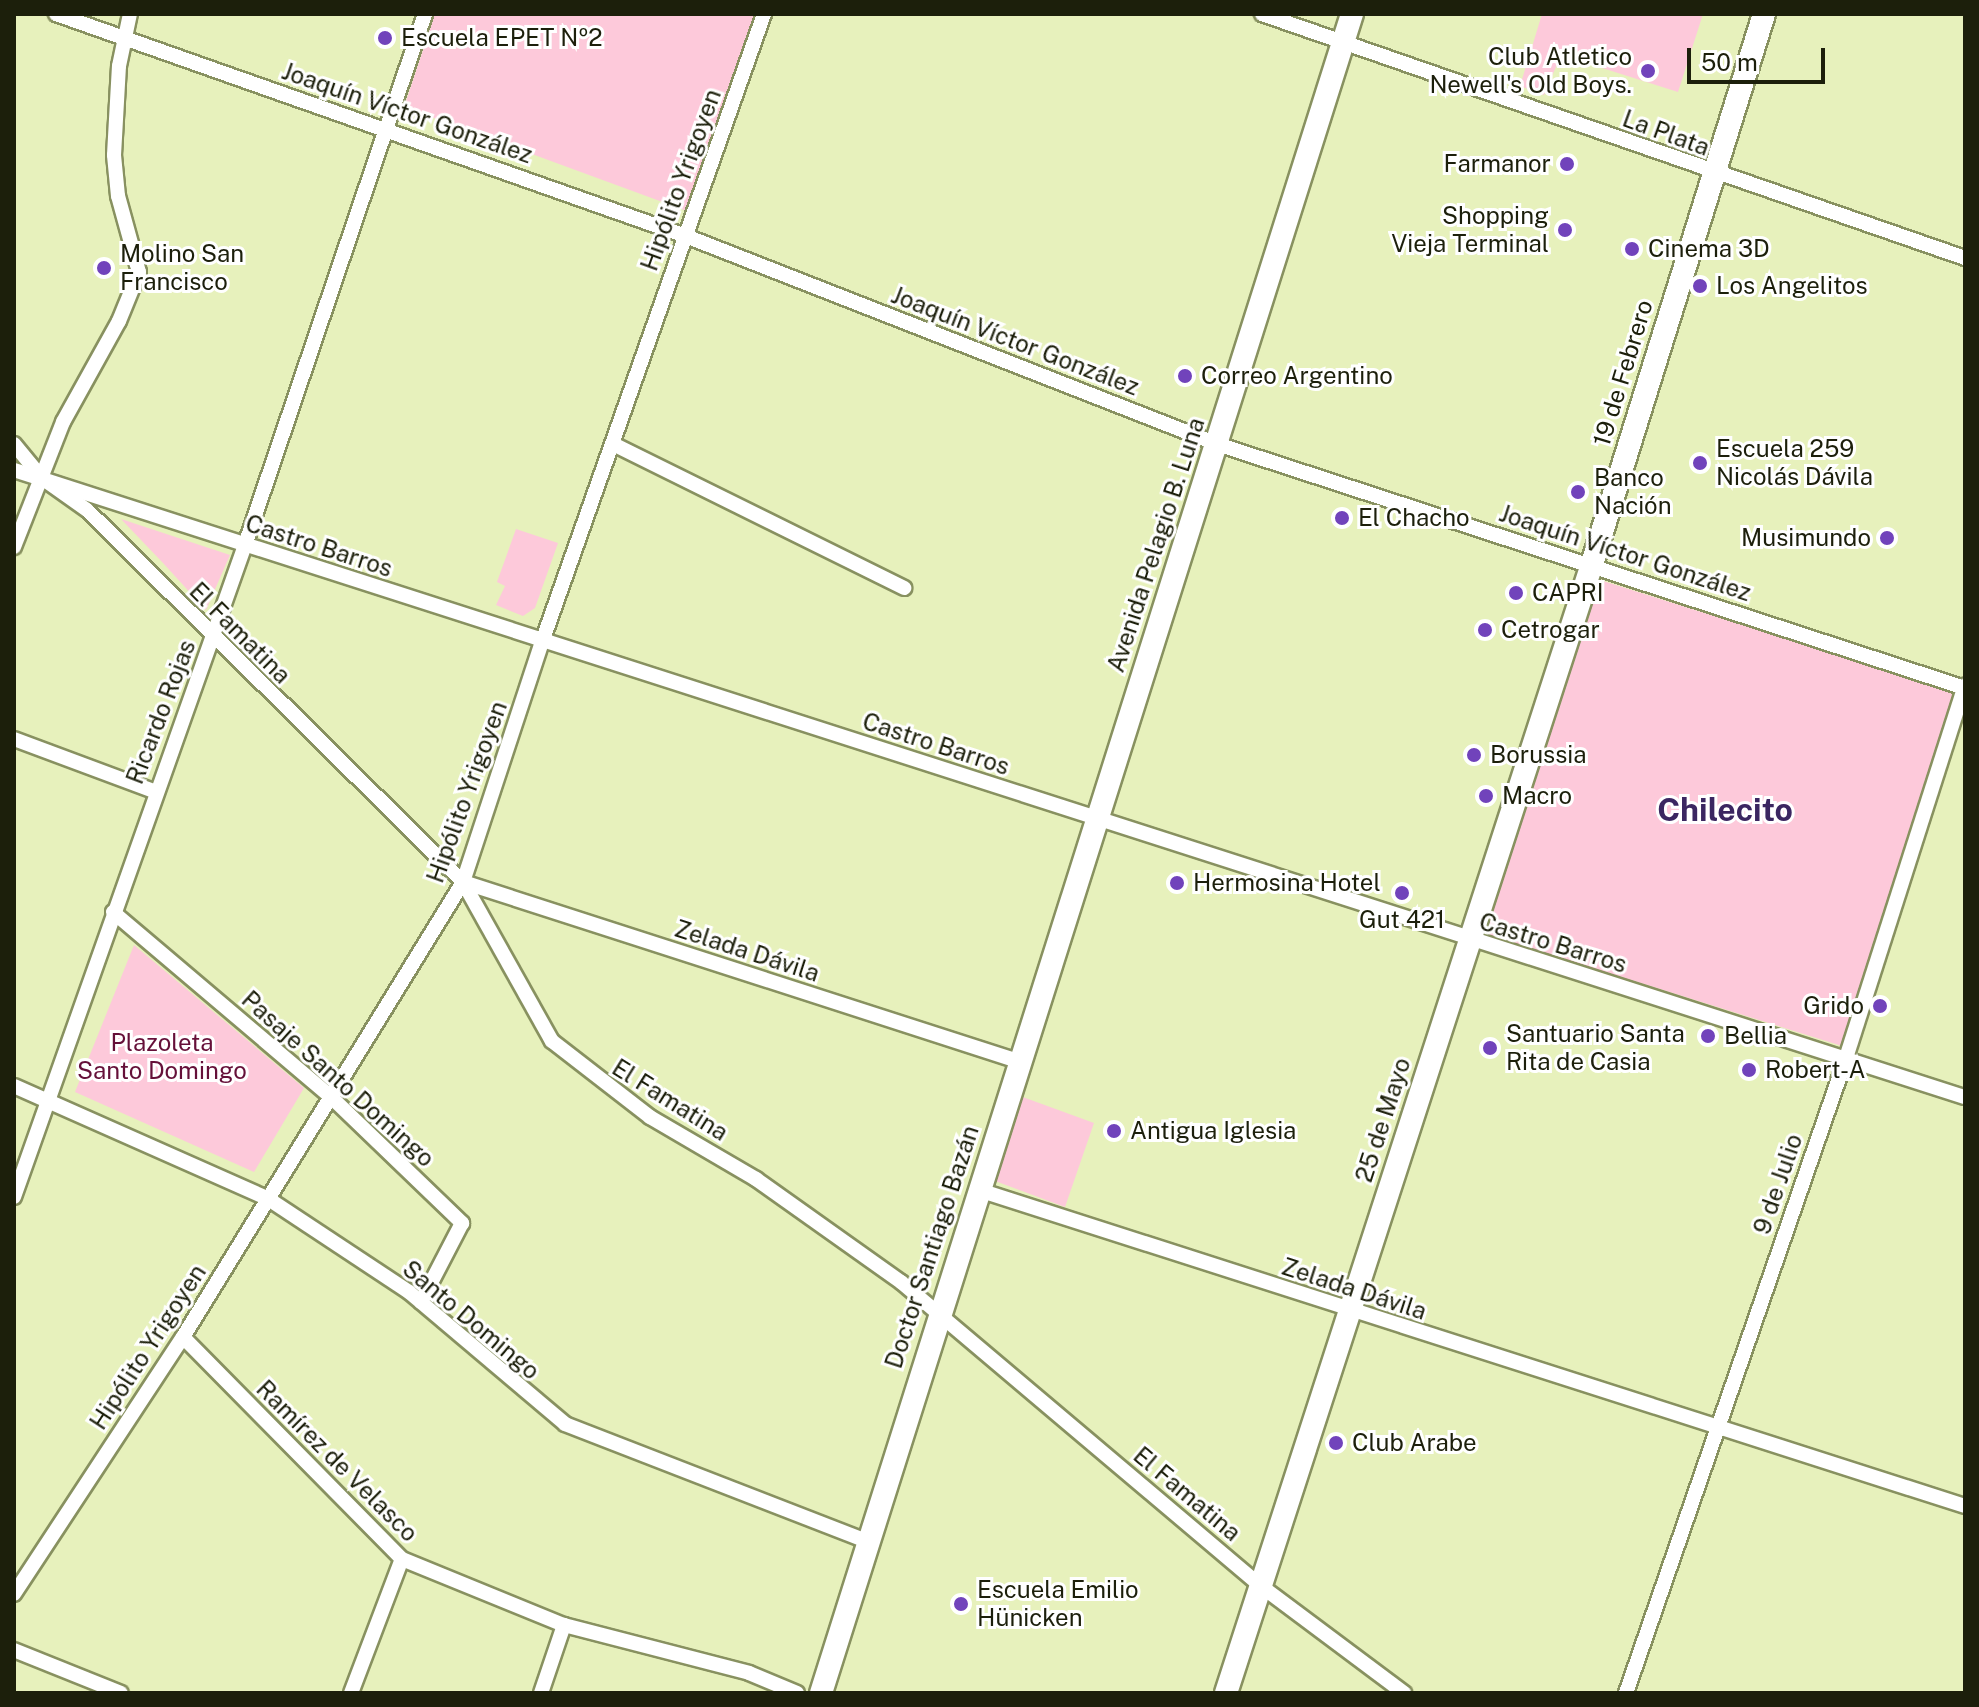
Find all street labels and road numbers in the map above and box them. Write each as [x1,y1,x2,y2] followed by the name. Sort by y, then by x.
[278,56,536,170] street label: Joaquín Víctor González
[635,85,727,275] street label: Hipólito Yrigoyen
[1619,104,1713,162] street label: La Plata
[887,280,1143,402] street label: Joaquín Víctor González
[1587,296,1659,450] street label: 19 de Febrero
[1101,414,1211,676] street label: Avenida Pelagio B. Luna
[1495,499,1755,607] street label: Joaquín Víctor González
[242,509,396,583] street label: Castro Barros
[184,577,296,689] street label: El Famatina
[120,636,202,788] street label: Ricardo Rojas
[421,697,513,887] street label: Hipólito Yrigoyen
[859,707,1013,781] street label: Castro Barros
[1476,907,1630,979] street label: Castro Barros
[671,914,823,988] street label: Zelada Dávila
[236,985,440,1173] street label: Pasaje Santo Domingo
[607,1053,733,1147] street label: El Famatina
[1349,1054,1417,1186] street label: 25 de Mayo
[879,1122,985,1372] street label: Doctor Santiago Bazán
[1747,1130,1809,1238] street label: 9 de Julio
[1278,1252,1430,1326] street label: Zelada Dávila
[397,1254,545,1386] street label: Santo Domingo
[84,1259,212,1435] street label: Hipólito Yrigoyen
[250,1374,424,1548] street label: Ramírez de Velasco
[1128,1441,1246,1547] street label: El Famatina

